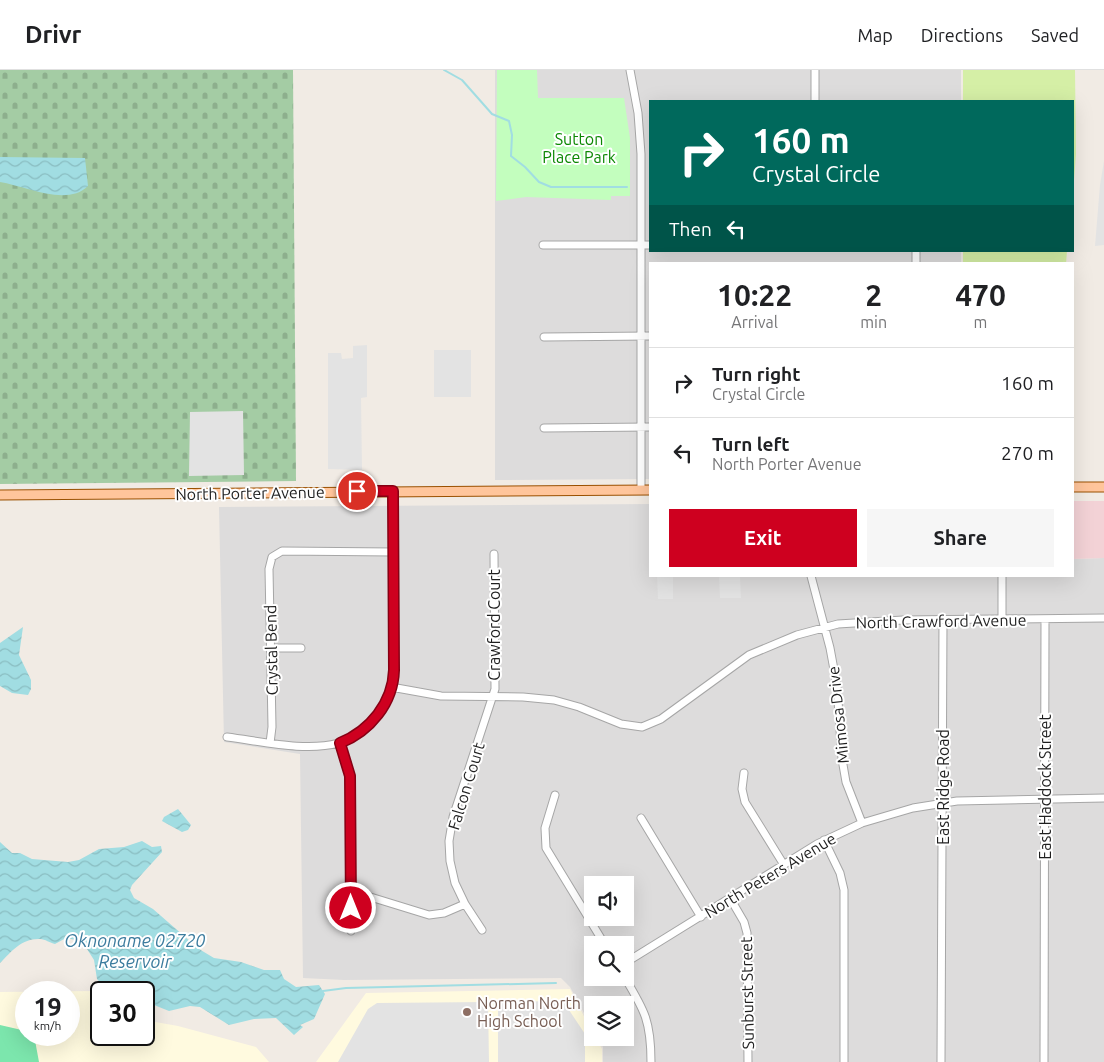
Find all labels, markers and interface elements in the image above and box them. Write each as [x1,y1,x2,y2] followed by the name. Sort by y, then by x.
[25,21,81,48] text: Drivr
[857,25,893,45] text: Map
[921,25,1003,45] text: Directions
[1031,25,1079,45] text: Saved
[669,120,734,185] icon: right
[752,120,850,160] text: 160 m
[542,130,616,166] park label: Sutton Place Park
[752,161,880,186] text: Crystal Circle
[722,215,750,243] icon: left
[669,218,712,240] text: Then
[717,278,792,312] text: 10:22
[865,278,882,312] text: 2
[955,278,1006,312] text: 470
[731,313,778,331] text: Arrival
[860,313,887,331] text: min
[974,313,987,331] text: m
[712,363,800,385] text: Turn right
[669,369,697,397] icon: right
[1001,372,1054,394] text: 160 m
[712,385,805,403] text: Crystal Circle
[712,433,790,455] text: Turn left
[669,439,697,467] icon: left
[1001,442,1054,464] text: 270 m
[712,455,861,473] text: North Porter Avenue
[336,470,378,512] pin
[343,477,371,505] icon: arrive
[175,483,325,503] street label: North Porter Avenue
[669,509,857,567] button: Exit
[867,509,1054,567] button: Share
[485,568,503,681] street label: Crawford Court
[261,604,281,696] street label: Crystal Bend
[855,611,1027,631] street label: North Crawford Avenue
[824,666,852,764] street label: Mimosa Drive
[1036,714,1054,860] street label: East Haddock Street
[934,729,952,845] street label: East Ridge Road
[444,739,488,832] street label: Falcon Court
[701,829,839,921] street label: North Peters Avenue
[584,876,634,1046] map controls
[584,876,634,926] button: sound
[324,881,376,933] position arrow
[64,930,206,971] water label: Oknoname 02720 Reservoir
[584,936,634,986] button: search
[737,936,757,1050] street label: Sunburst Street
[90,981,155,1046] speed limit sign: 30
[33,993,62,1021] text: 19
[477,994,581,1030] place label: Norman North High School
[584,996,634,1046] button: layers
[461,1006,473,1018] marker: Norman North High School
[34,1019,61,1032] text: km/h

